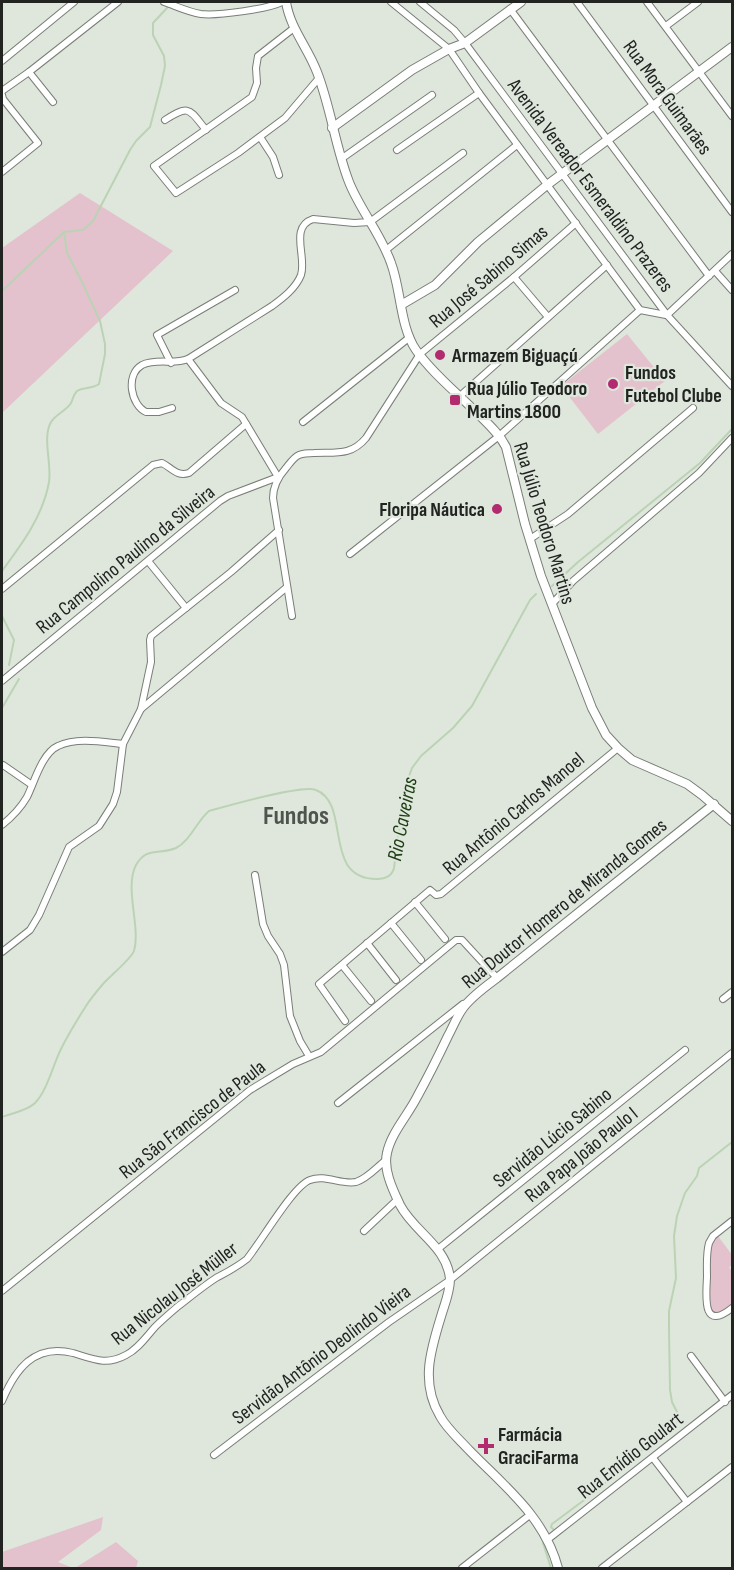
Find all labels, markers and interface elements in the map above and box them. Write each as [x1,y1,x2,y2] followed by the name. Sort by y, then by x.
[618,36,717,160] street label: Rua Mora Guimarães
[501,73,678,297] street label: Avenida Vereador Esmeraldino Prazeres
[424,220,553,333] street label: Rua José Sabino Simas
[451,344,578,368] place label: Armazem Biguaçú
[433,348,447,362] marker: Armazem Biguaçú
[625,361,722,408] place label: Fundos Futebol Clube
[467,377,587,424] place label: Rua Júlio Teodoro Martins 1800
[606,377,620,391] marker: Fundos Futebol Clube
[448,393,462,407] marker: Rua Júlio Teodoro Martins 1800
[508,439,580,607] street label: Rua Júlio Teodoro Martins
[32,480,220,639] street label: Rua Campolino Paulino da Silveira
[379,498,485,522] place label: Floripa Náutica
[490,502,504,516] marker: Floripa Náutica
[438,748,589,880] street label: Rua Antônio Carlos Manoel
[382,775,423,863] water label: Rio Caveiras
[263,801,329,832] district label: Fundos
[457,814,672,994] street label: Rua Doutor Homero de Miranda Gomes
[115,1055,271,1184] street label: Rua São Francisco de Paula
[489,1083,617,1193] street label: Servidão Lúcio Sabino
[520,1102,643,1208] street label: Rua Papa João Paulo I
[107,1237,243,1351] street label: Rua Nicolau José Müller
[228,1280,416,1430] street label: Servidão Antônio Deolindo Vieira
[573,1407,688,1504] street label: Rua Emídio Goulart
[498,1423,579,1470] place label: Farmácia GraciFarma
[479,1439,493,1453] marker: Farmácia GraciFarma

